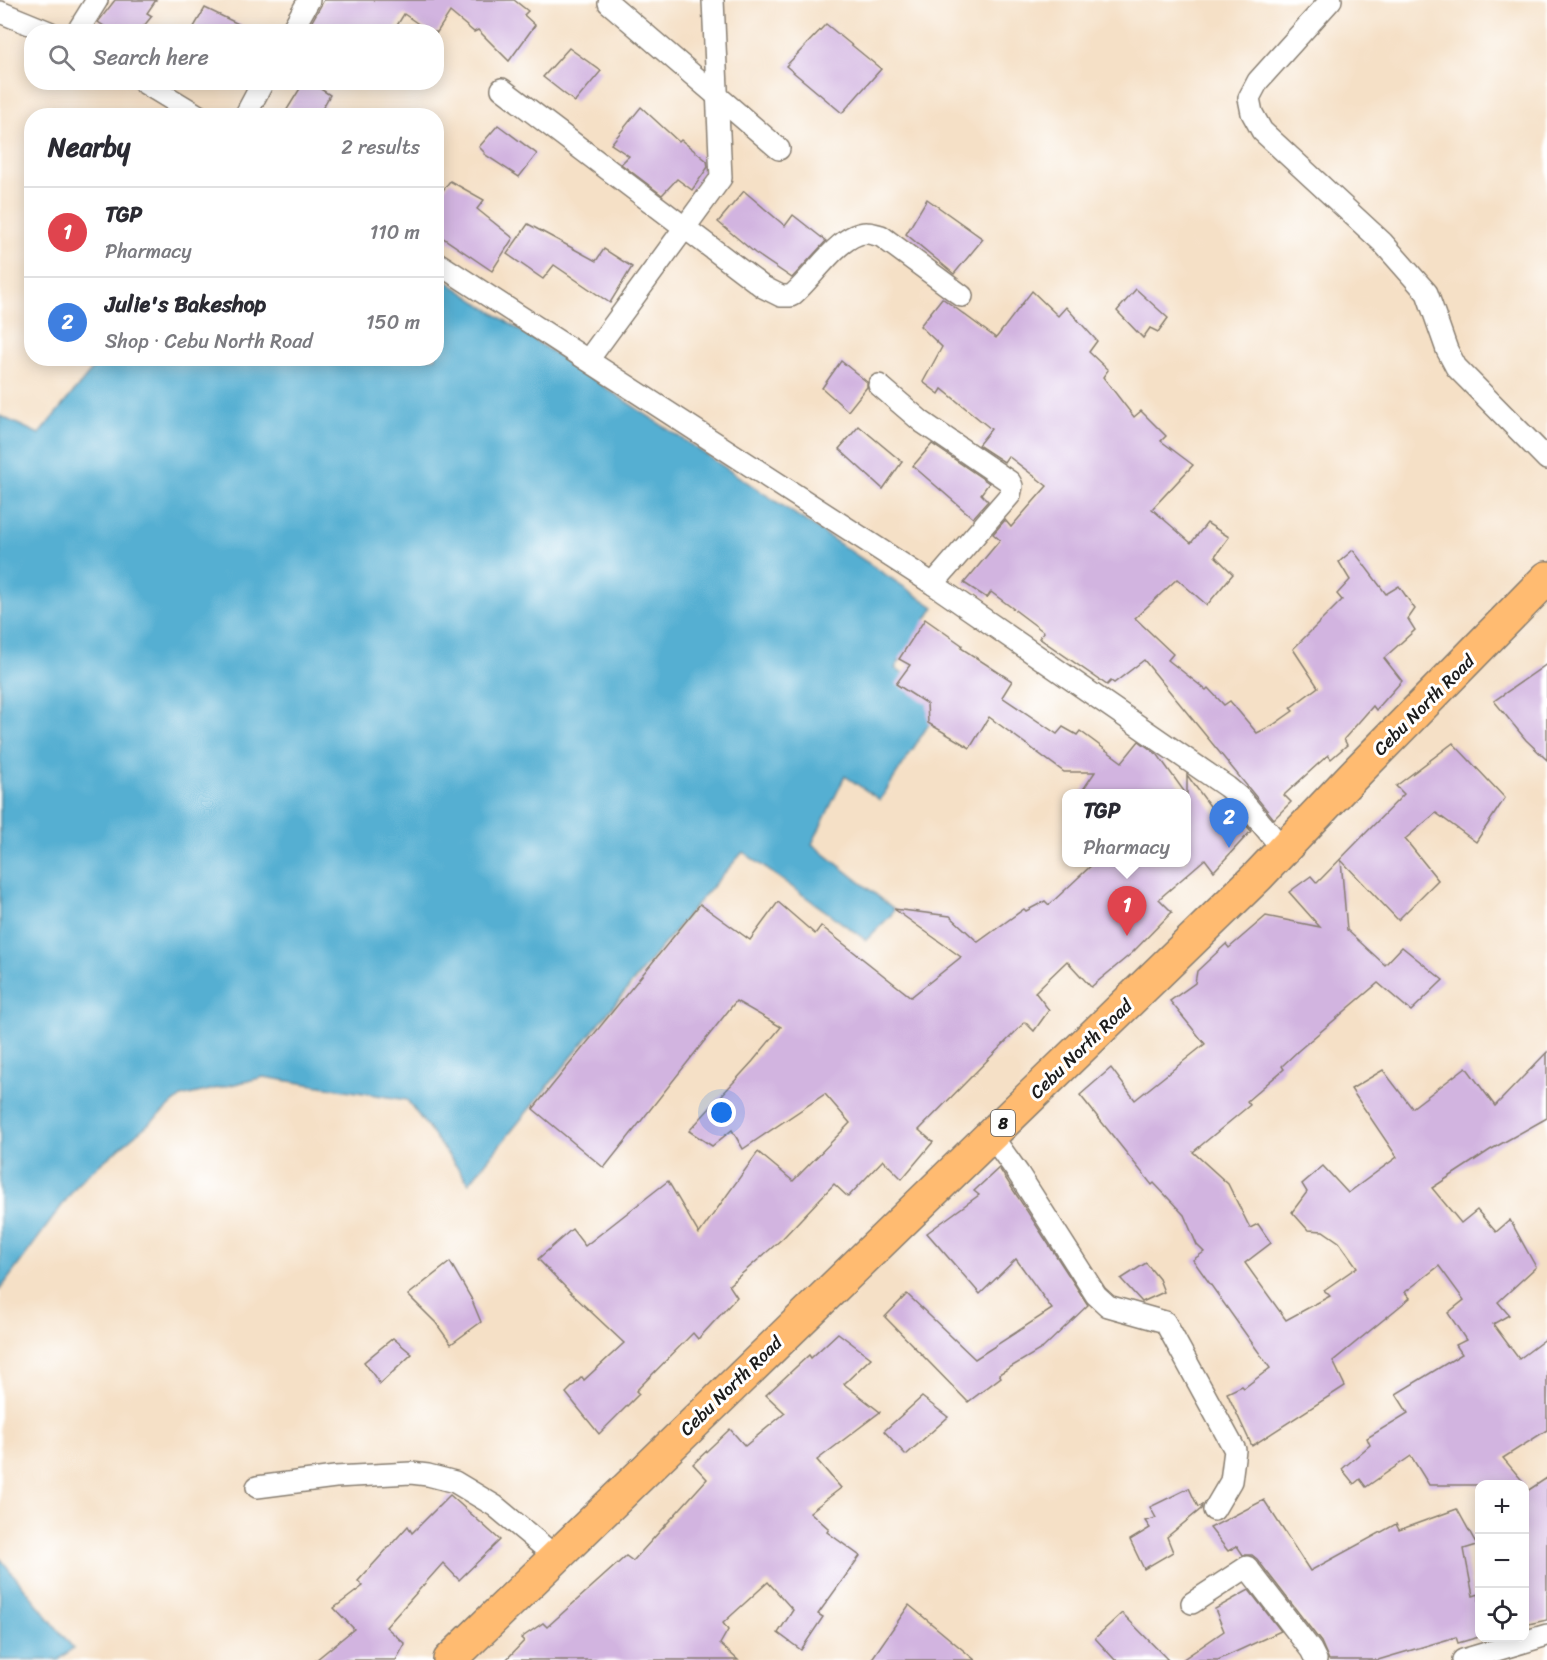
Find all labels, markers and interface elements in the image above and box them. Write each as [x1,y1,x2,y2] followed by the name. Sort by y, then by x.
[24,24,444,90] search box
[93,38,209,77] text: Search here
[45,41,78,74] icon: search
[48,124,130,170] text: Nearby
[341,130,420,165] text: 2 results
[105,195,142,234] text: TGP
[63,215,72,250] text: 1
[370,215,420,250] text: 110 m
[105,234,192,269] text: Pharmacy
[105,285,266,324] text: Julie's Bakeshop
[62,305,73,340] text: 2
[366,305,420,340] text: 150 m
[105,324,313,359] text: Shop · Cebu North Road
[1366,645,1484,763] street label: Cebu North Road
[1062,789,1191,867] popup
[1083,791,1120,830] text: TGP
[1210,798,1248,848] pin: 2
[1083,830,1170,865] text: Pharmacy
[1108,886,1146,936] pin: 1
[1022,990,1141,1107] street label: Cebu North Road
[707,1098,736,1127] your location
[991,1110,1015,1136] road number: 8
[672,1327,791,1444] street label: Cebu North Road
[1475,1480,1529,1642] map controls
[1475,1480,1529,1534] button: +
[1475,1534,1529,1588] button: −
[1475,1588,1529,1642] button: locate

